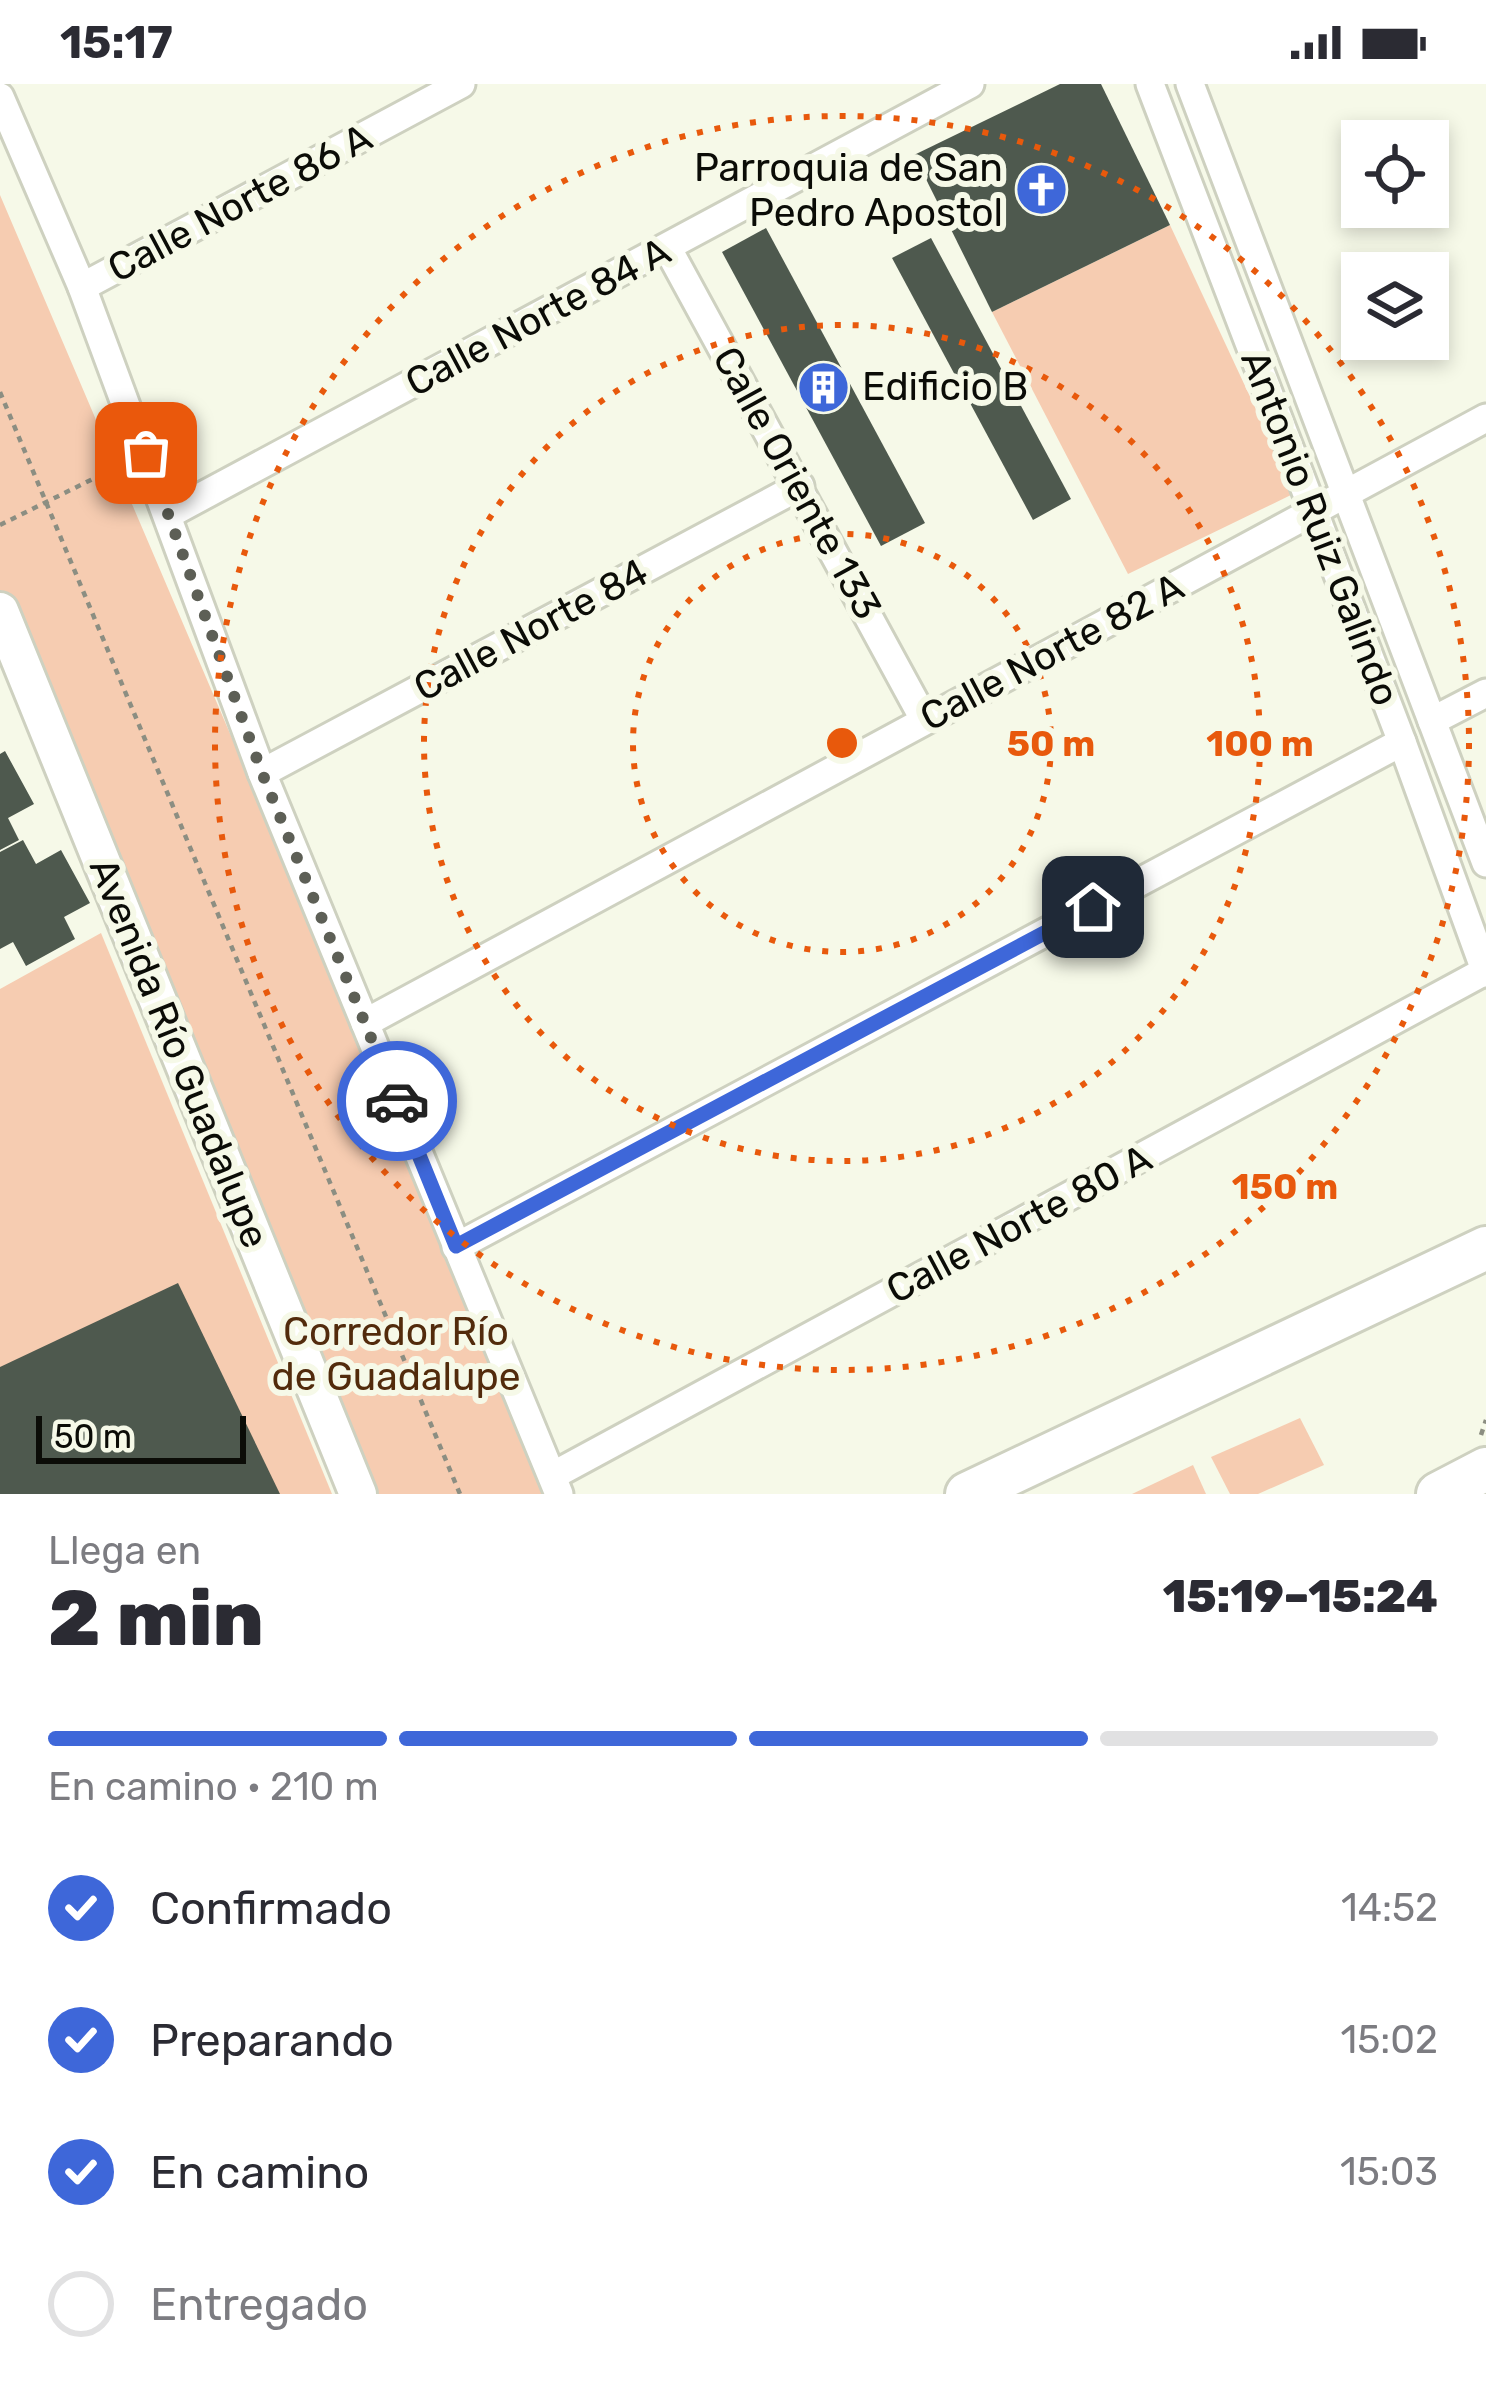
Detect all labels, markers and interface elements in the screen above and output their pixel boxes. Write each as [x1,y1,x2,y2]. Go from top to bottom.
text: 15:17 [60,16,173,69]
street label: Calle Norte 86 A [100,114,380,292]
map controls [1341,120,1449,360]
button: locate [1341,120,1449,228]
place label: Parroquia de San Pedro Apostol [694,145,1003,236]
church icon: Parroquia de San Pedro Apostol [1014,162,1070,218]
street label: Calle Norte 84 A [398,228,678,406]
button: layers [1341,252,1449,360]
street label: Calle Oriente 133 [703,339,891,627]
street label: Antonio Ruiz Galindo [1231,344,1409,712]
building icon: Edificio B [795,359,851,415]
place label: Edificio B [862,364,1028,410]
pin [95,402,197,504]
icon: bag [113,420,179,486]
street label: Calle Norte 84 [406,549,656,711]
street label: Calle Norte 82 A [913,563,1191,741]
centre of rings [821,722,863,764]
text: 50 m [1007,722,1095,765]
text: 100 m [1206,722,1314,765]
street label: Avenida Río Guadalupe [80,851,278,1255]
pin [1042,856,1144,958]
icon: home [1060,874,1126,940]
courier [337,1041,457,1161]
icon: car [364,1068,430,1134]
street label: Calle Norte 80 A [879,1135,1159,1313]
text: 150 m [1232,1165,1338,1208]
park label: Corredor Río de Guadalupe [272,1309,520,1400]
scale bar [36,1410,246,1463]
text: 50 m [54,1417,132,1456]
text: Llega en [48,1528,201,1574]
text: 15:19–15:24 [1163,1570,1438,1623]
text: 2 min [48,1572,264,1665]
text: En camino · 210 m [48,1764,379,1810]
icon: check [48,1875,114,1941]
text: Confirmado [150,1882,392,1935]
text: 14:52 [1341,1885,1438,1931]
icon: check [48,2007,114,2073]
text: Preparando [150,2014,394,2067]
text: 15:02 [1340,2017,1438,2063]
icon: check [48,2139,114,2205]
text: En camino [150,2146,369,2199]
text: 15:03 [1340,2149,1438,2195]
text: Entregado [150,2278,368,2331]

